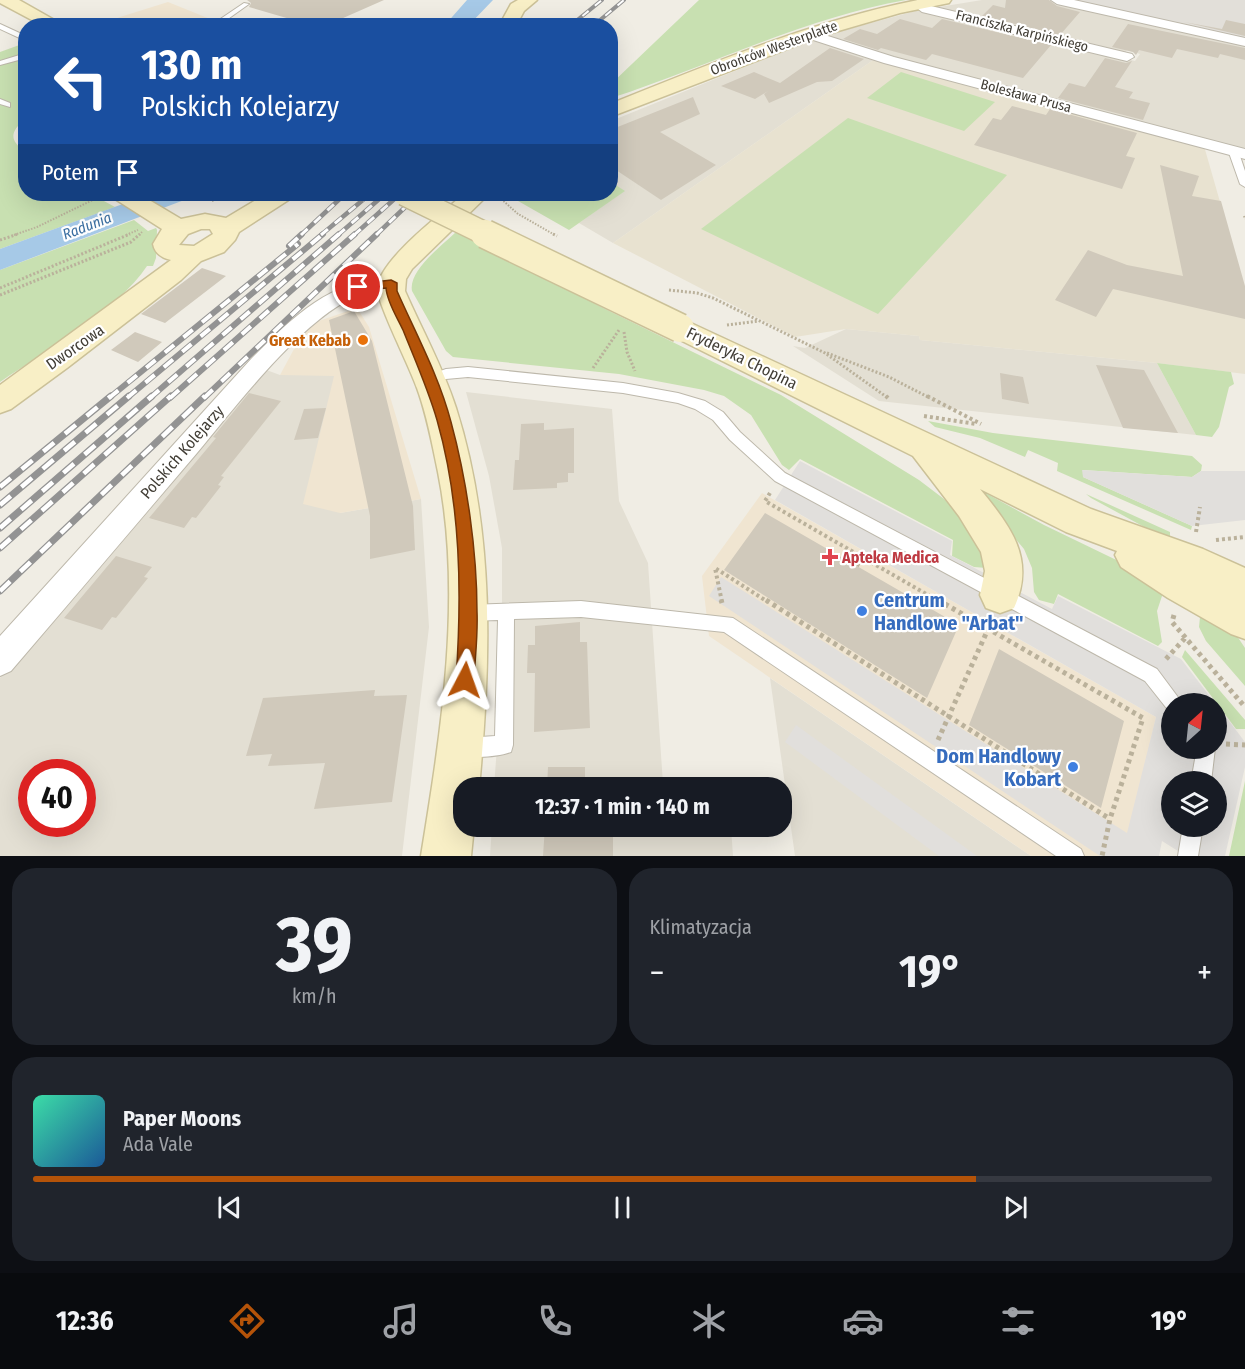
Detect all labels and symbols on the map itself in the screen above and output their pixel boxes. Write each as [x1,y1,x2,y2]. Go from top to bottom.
street label: Franciszka Karpińskiego [954,6,1090,56]
street label: Obrońców Westerplatte [708,17,840,79]
street label: Bolesława Prusa [979,76,1073,116]
water label: Radunia [60,208,114,244]
pin [332,261,383,312]
street label: Dworcowa [42,320,108,374]
street label: Fryderyka Chopina [684,323,801,393]
place label: Great Kebab [269,331,351,350]
marker: Great Kebab [356,333,370,347]
street label: Polskich Kolejarzy [136,401,228,503]
place label: Apteka Medica [841,548,939,567]
marker: Apteka Medica [823,550,837,564]
place label: Centrum Handlowe "Arbat" [874,588,1023,635]
marker: Centrum Handlowe "Arbat" [855,604,869,618]
position arrow [433,648,497,712]
north arrow [1161,693,1227,759]
place label: Dom Handlowy Kobart [936,744,1062,791]
speed limit sign: 40 [18,759,96,837]
marker: Dom Handlowy Kobart [1066,760,1080,774]

